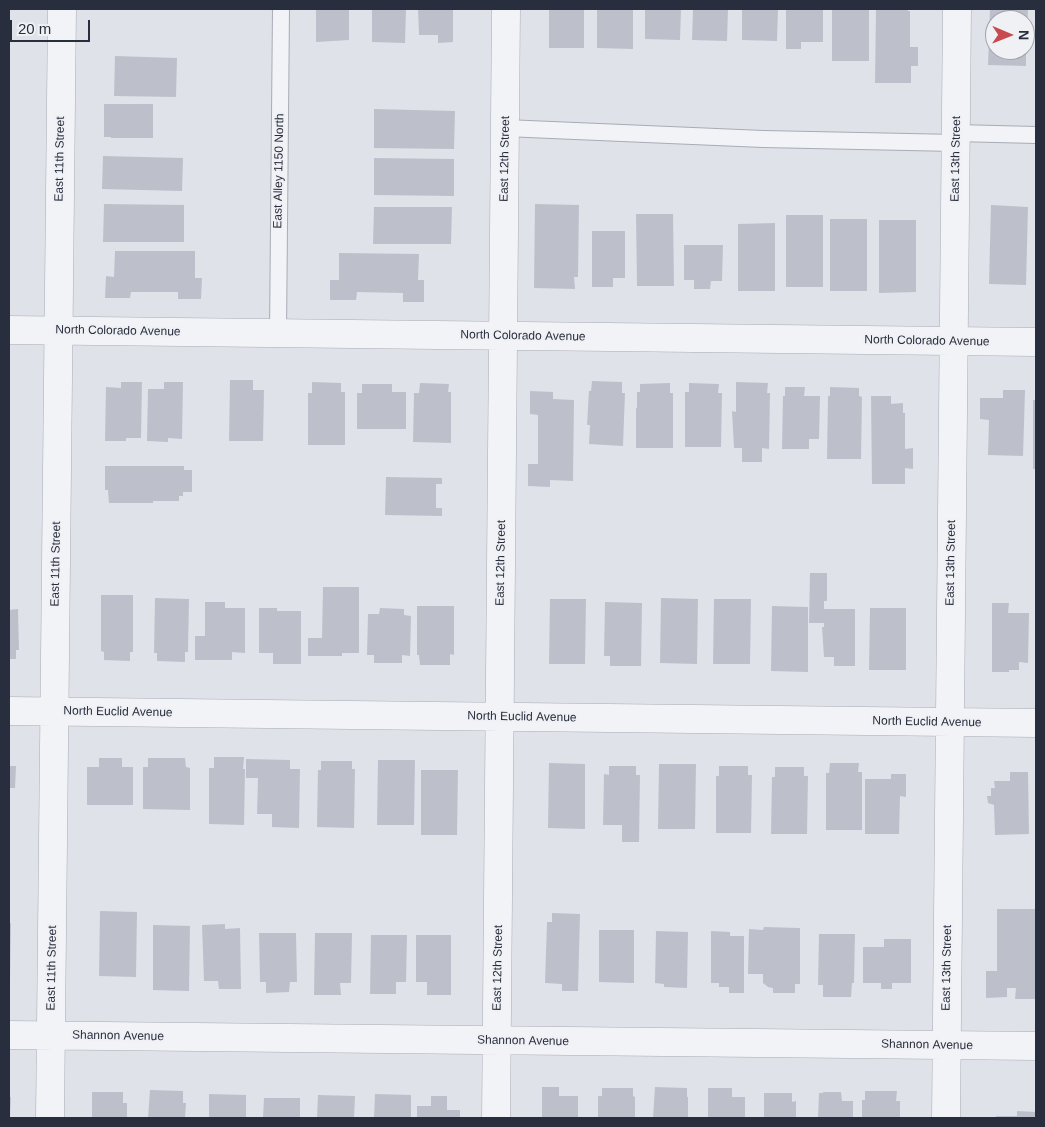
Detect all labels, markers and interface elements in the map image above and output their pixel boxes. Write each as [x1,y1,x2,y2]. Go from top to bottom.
scale bar [12,10,92,42]
north arrow [985,10,1035,60]
text: 20 m [18,20,51,37]
text: N [1016,30,1032,40]
street label: East Alley 1150 North [271,113,287,229]
street label: East 11th Street [52,116,68,202]
street label: East 12th Street [497,116,513,202]
street label: East 13th Street [948,116,964,202]
street label: North Colorado Avenue [55,323,181,339]
street label: North Colorado Avenue [460,328,586,344]
street label: North Colorado Avenue [864,333,990,349]
street label: East 12th Street [493,520,509,606]
street label: East 13th Street [943,520,959,606]
street label: East 11th Street [48,521,64,607]
street label: North Euclid Avenue [63,704,173,720]
street label: North Euclid Avenue [467,709,577,725]
street label: North Euclid Avenue [872,714,982,730]
street label: East 11th Street [44,925,60,1011]
street label: East 12th Street [490,925,506,1011]
street label: East 13th Street [939,925,955,1011]
street label: Shannon Avenue [72,1028,164,1044]
street label: Shannon Avenue [477,1033,569,1049]
street label: Shannon Avenue [881,1037,973,1053]

